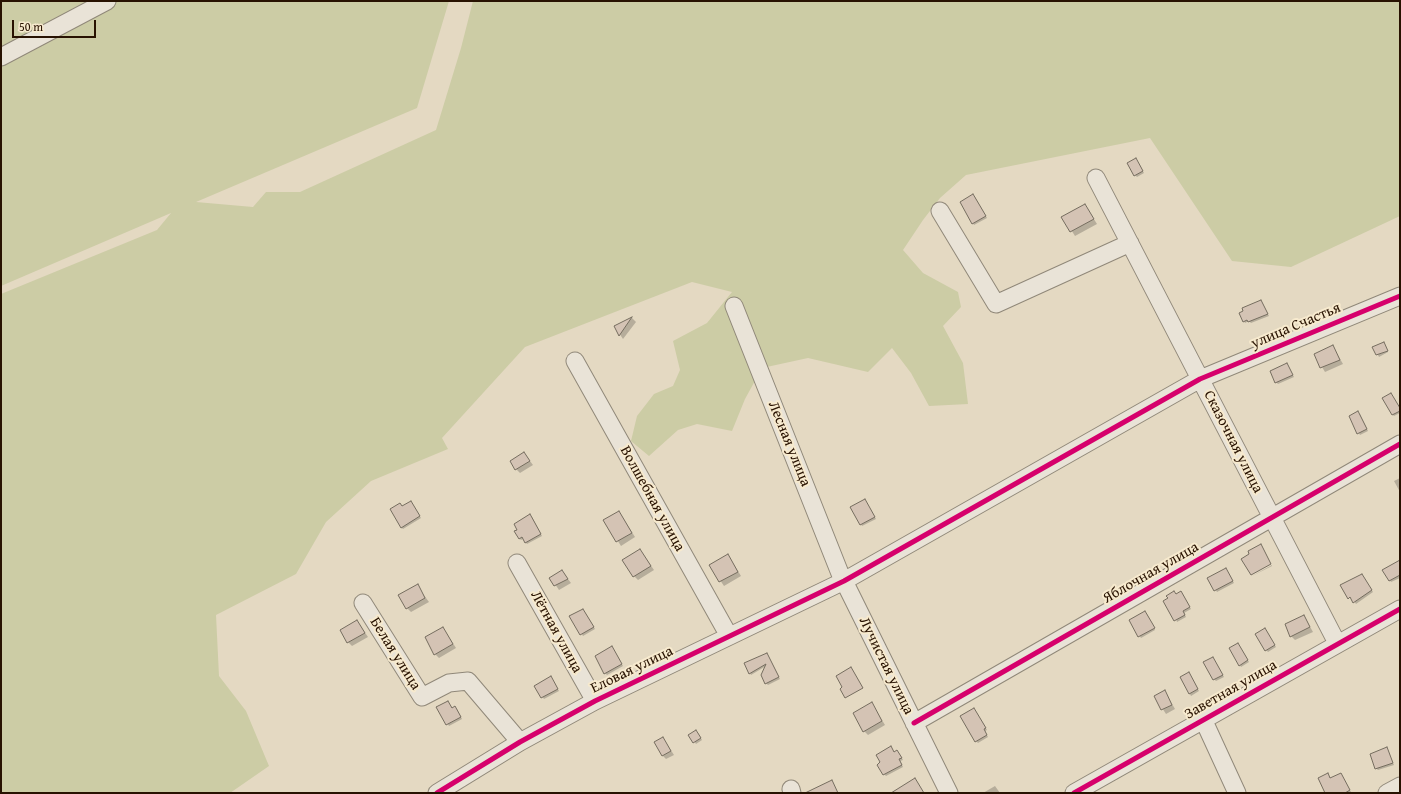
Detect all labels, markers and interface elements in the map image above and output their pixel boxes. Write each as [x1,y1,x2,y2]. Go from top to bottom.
scale bar [14,12,98,38]
text: 50 m [19,18,43,35]
street label: улица Счастья [1248,299,1344,353]
street label: Сказочная улица [1199,388,1267,496]
street label: Лесная улица [764,399,814,489]
street label: Волшебная улица [616,443,688,555]
street label: Яблочная улица [1100,538,1202,608]
street label: Лётная улица [526,588,586,676]
street label: Белая улица [366,614,424,694]
street label: Лучистая улица [855,614,917,718]
street label: Еловая улица [588,642,676,698]
street label: Заветная улица [1182,656,1280,724]

